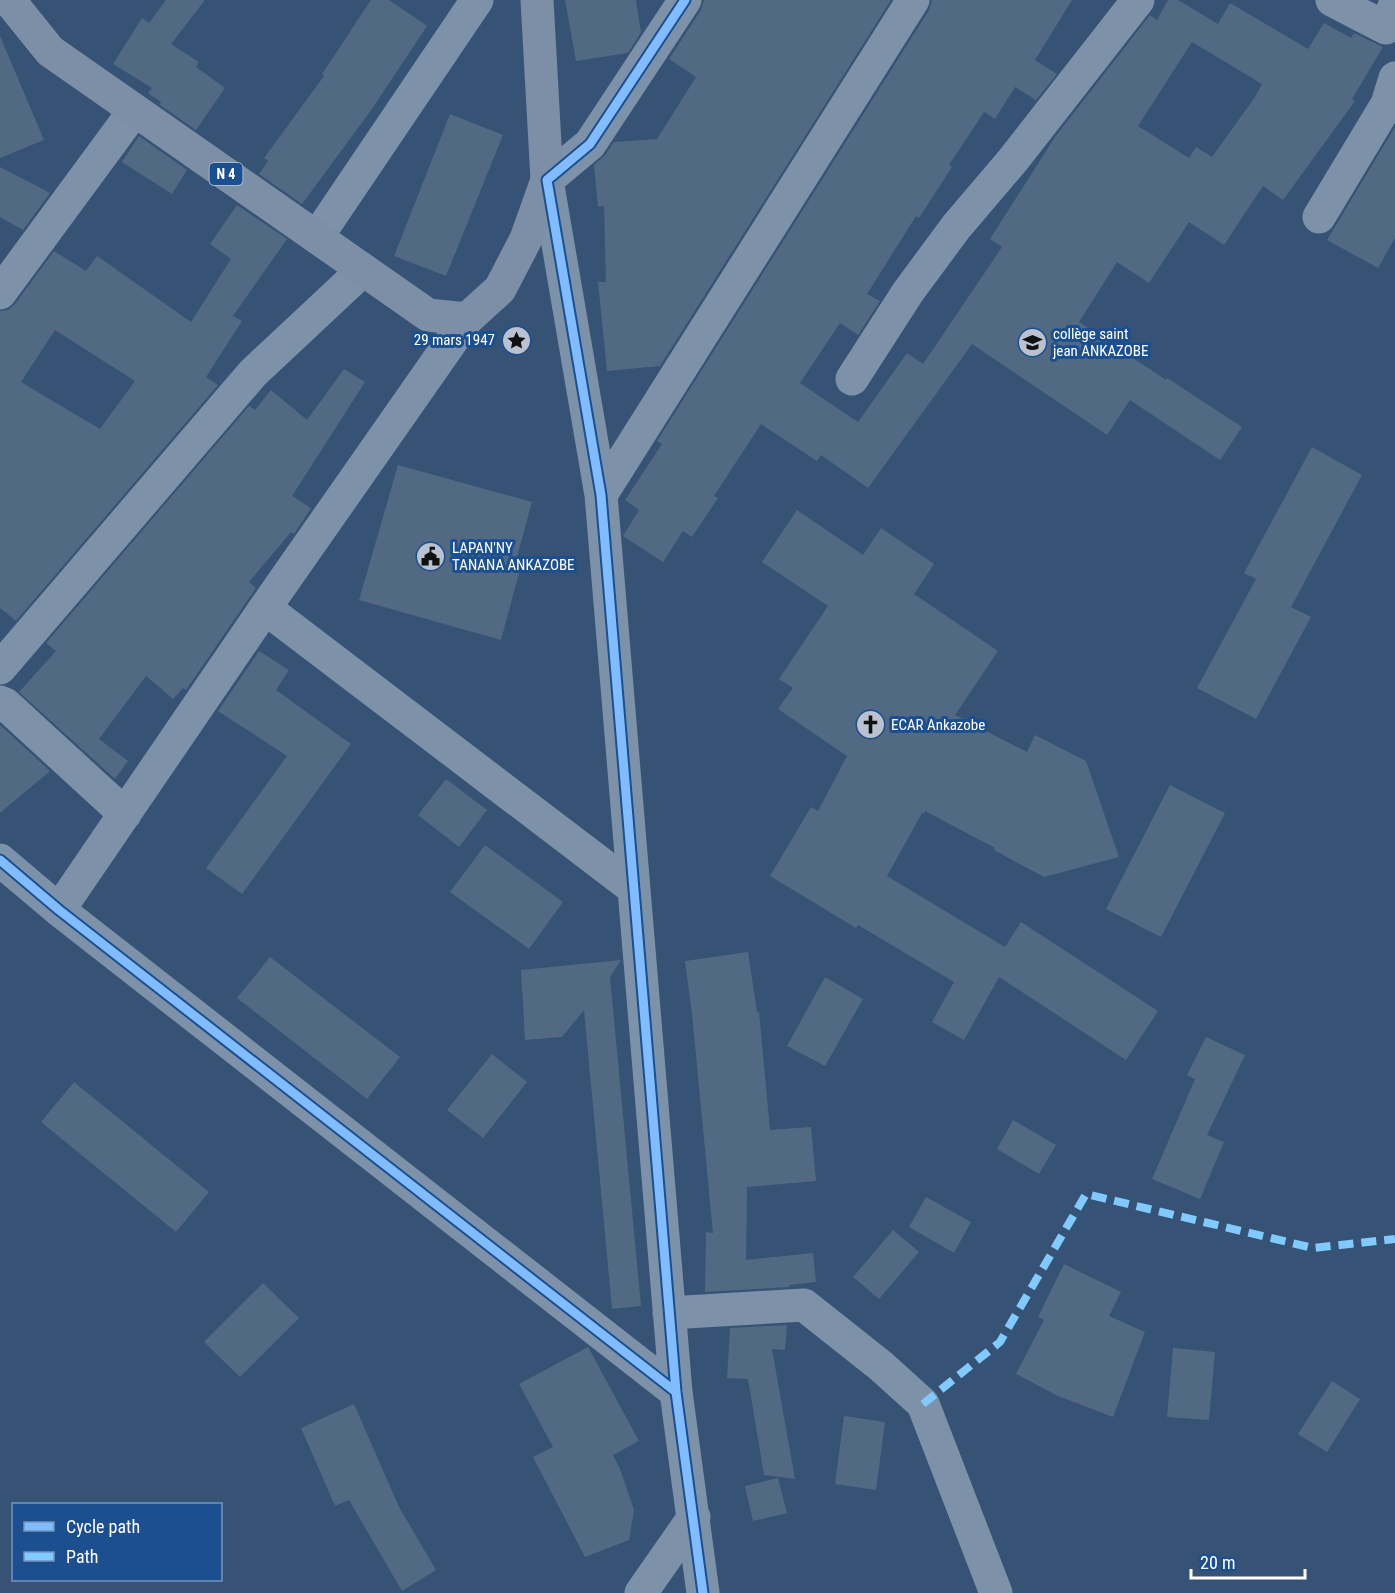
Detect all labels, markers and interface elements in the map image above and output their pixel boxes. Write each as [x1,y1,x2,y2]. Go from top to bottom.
road number: N 4 [210,163,242,185]
place icon: 29 mars 1947 [500,324,532,356]
place label: collège saint jean ANKAZOBE [1052,325,1148,360]
school or university icon: collège saint jean ANKAZOBE [1016,327,1048,359]
place label: 29 mars 1947 [414,331,495,349]
place label: LAPAN'NY TANANA ANKAZOBE [452,539,575,574]
public building icon: LAPAN'NY TANANA ANKAZOBE [415,541,447,573]
church icon: ECAR Ankazobe [854,709,886,741]
place label: ECAR Ankazobe [891,716,985,734]
legend [12,1503,222,1581]
text: Cycle path [66,1516,140,1537]
scale bar [1191,1542,1305,1580]
text: Path [66,1546,99,1567]
text: 20 m [1200,1552,1235,1573]

